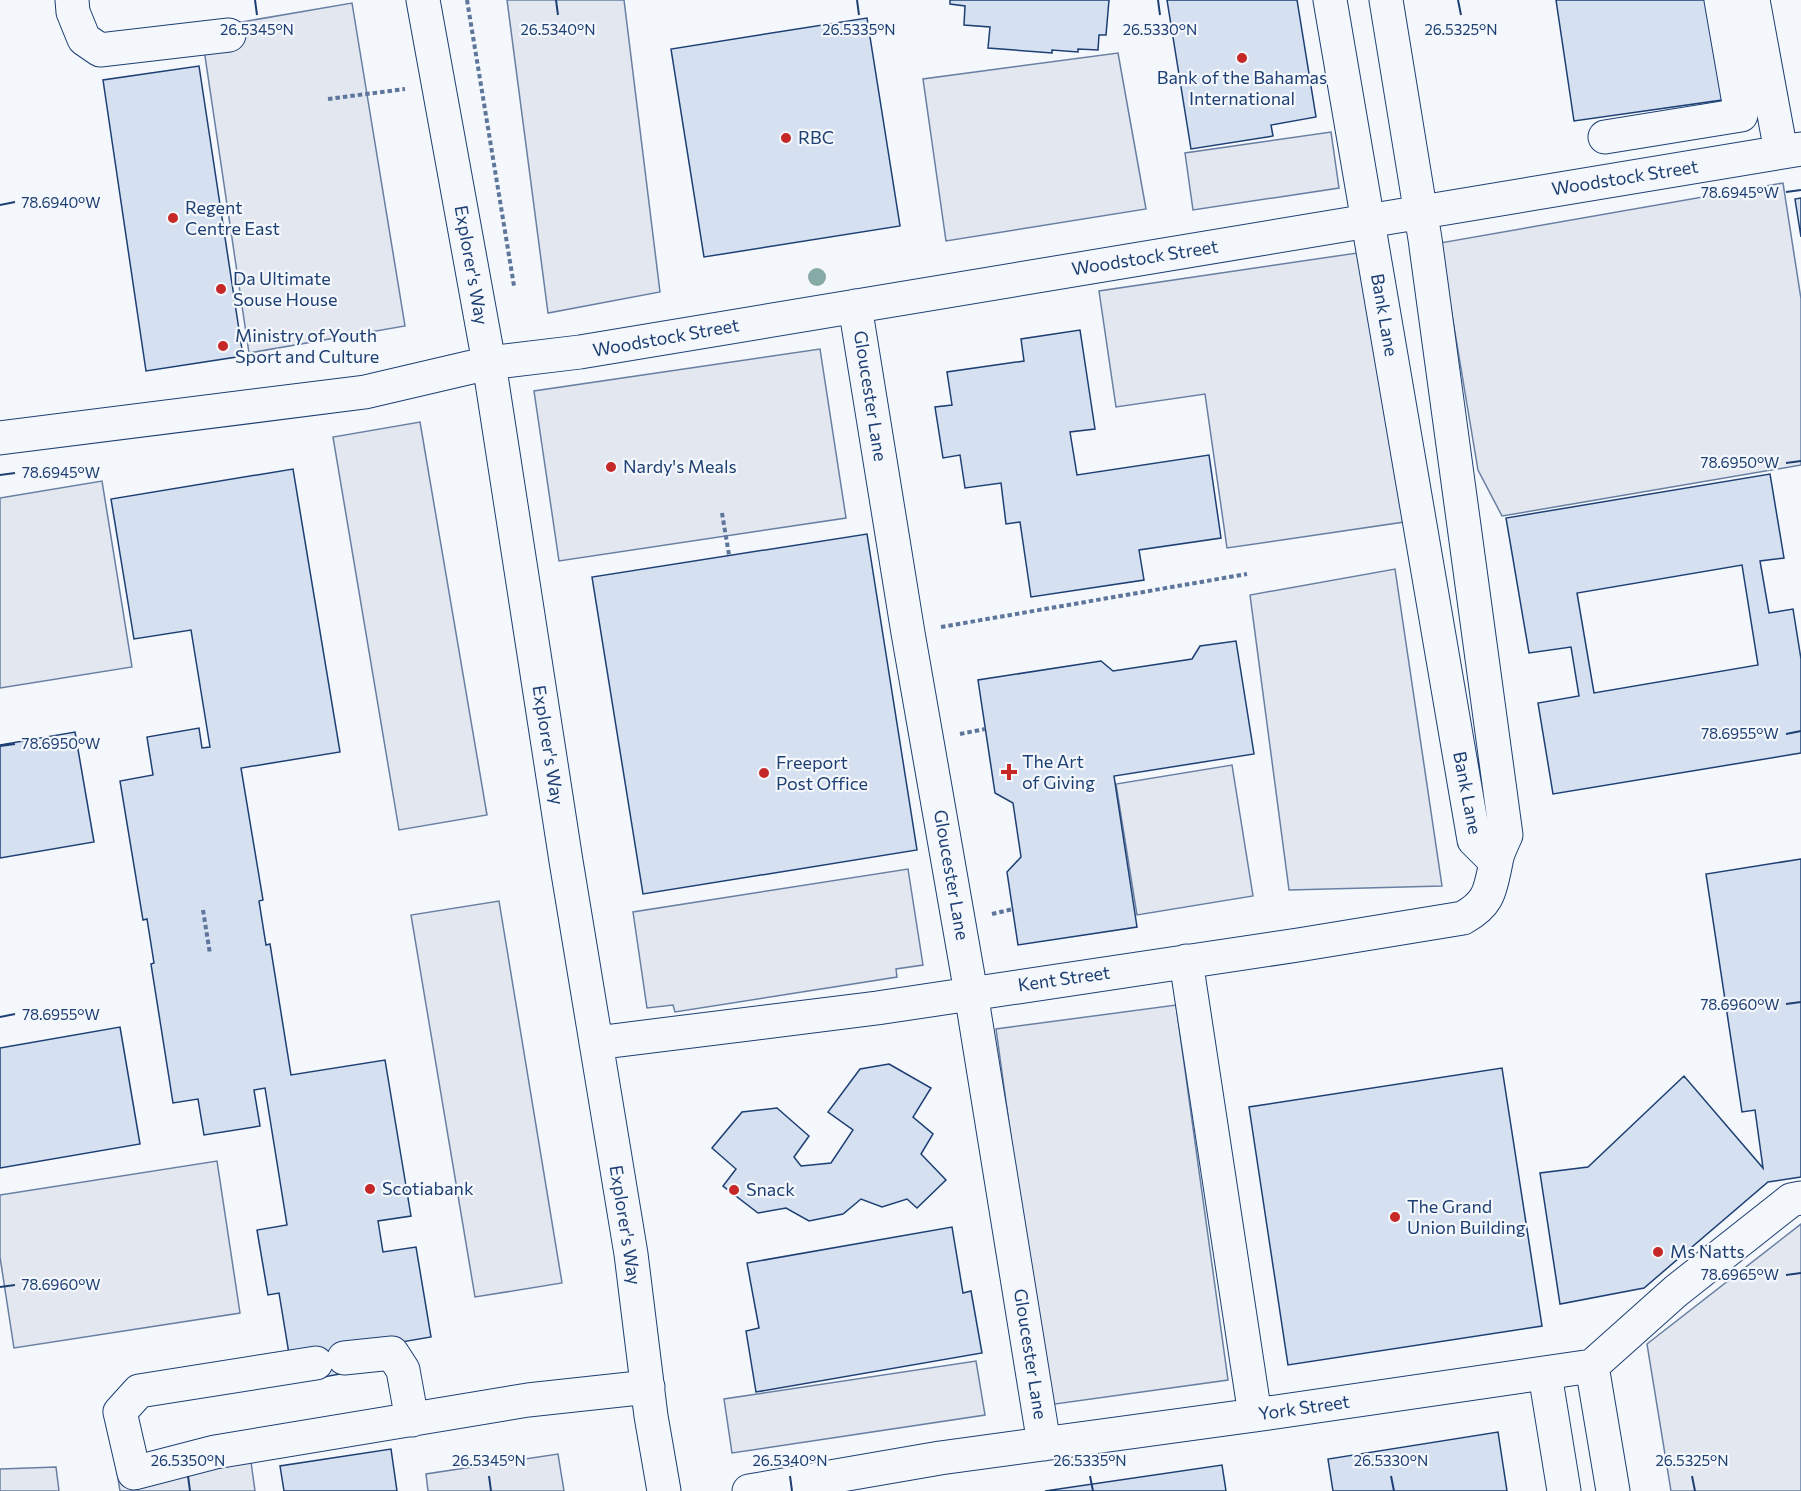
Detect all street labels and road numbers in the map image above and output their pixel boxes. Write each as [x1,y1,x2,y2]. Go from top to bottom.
street label: Woodstock Street [1550,155,1700,199]
street label: Explorer's Way [451,203,493,326]
street label: Woodstock Street [1070,235,1220,279]
street label: Bank Lane [1367,272,1403,358]
street label: Woodstock Street [591,313,741,361]
street label: Gloucester Lane [850,329,892,463]
street label: Explorer's Way [529,683,569,806]
street label: Bank Lane [1449,749,1487,836]
street label: Gloucester Lane [930,808,974,942]
street label: Kent Street [1016,961,1111,995]
street label: Explorer's Way [606,1163,646,1286]
street label: Gloucester Lane [1010,1287,1052,1421]
street label: York Street [1257,1390,1351,1424]

